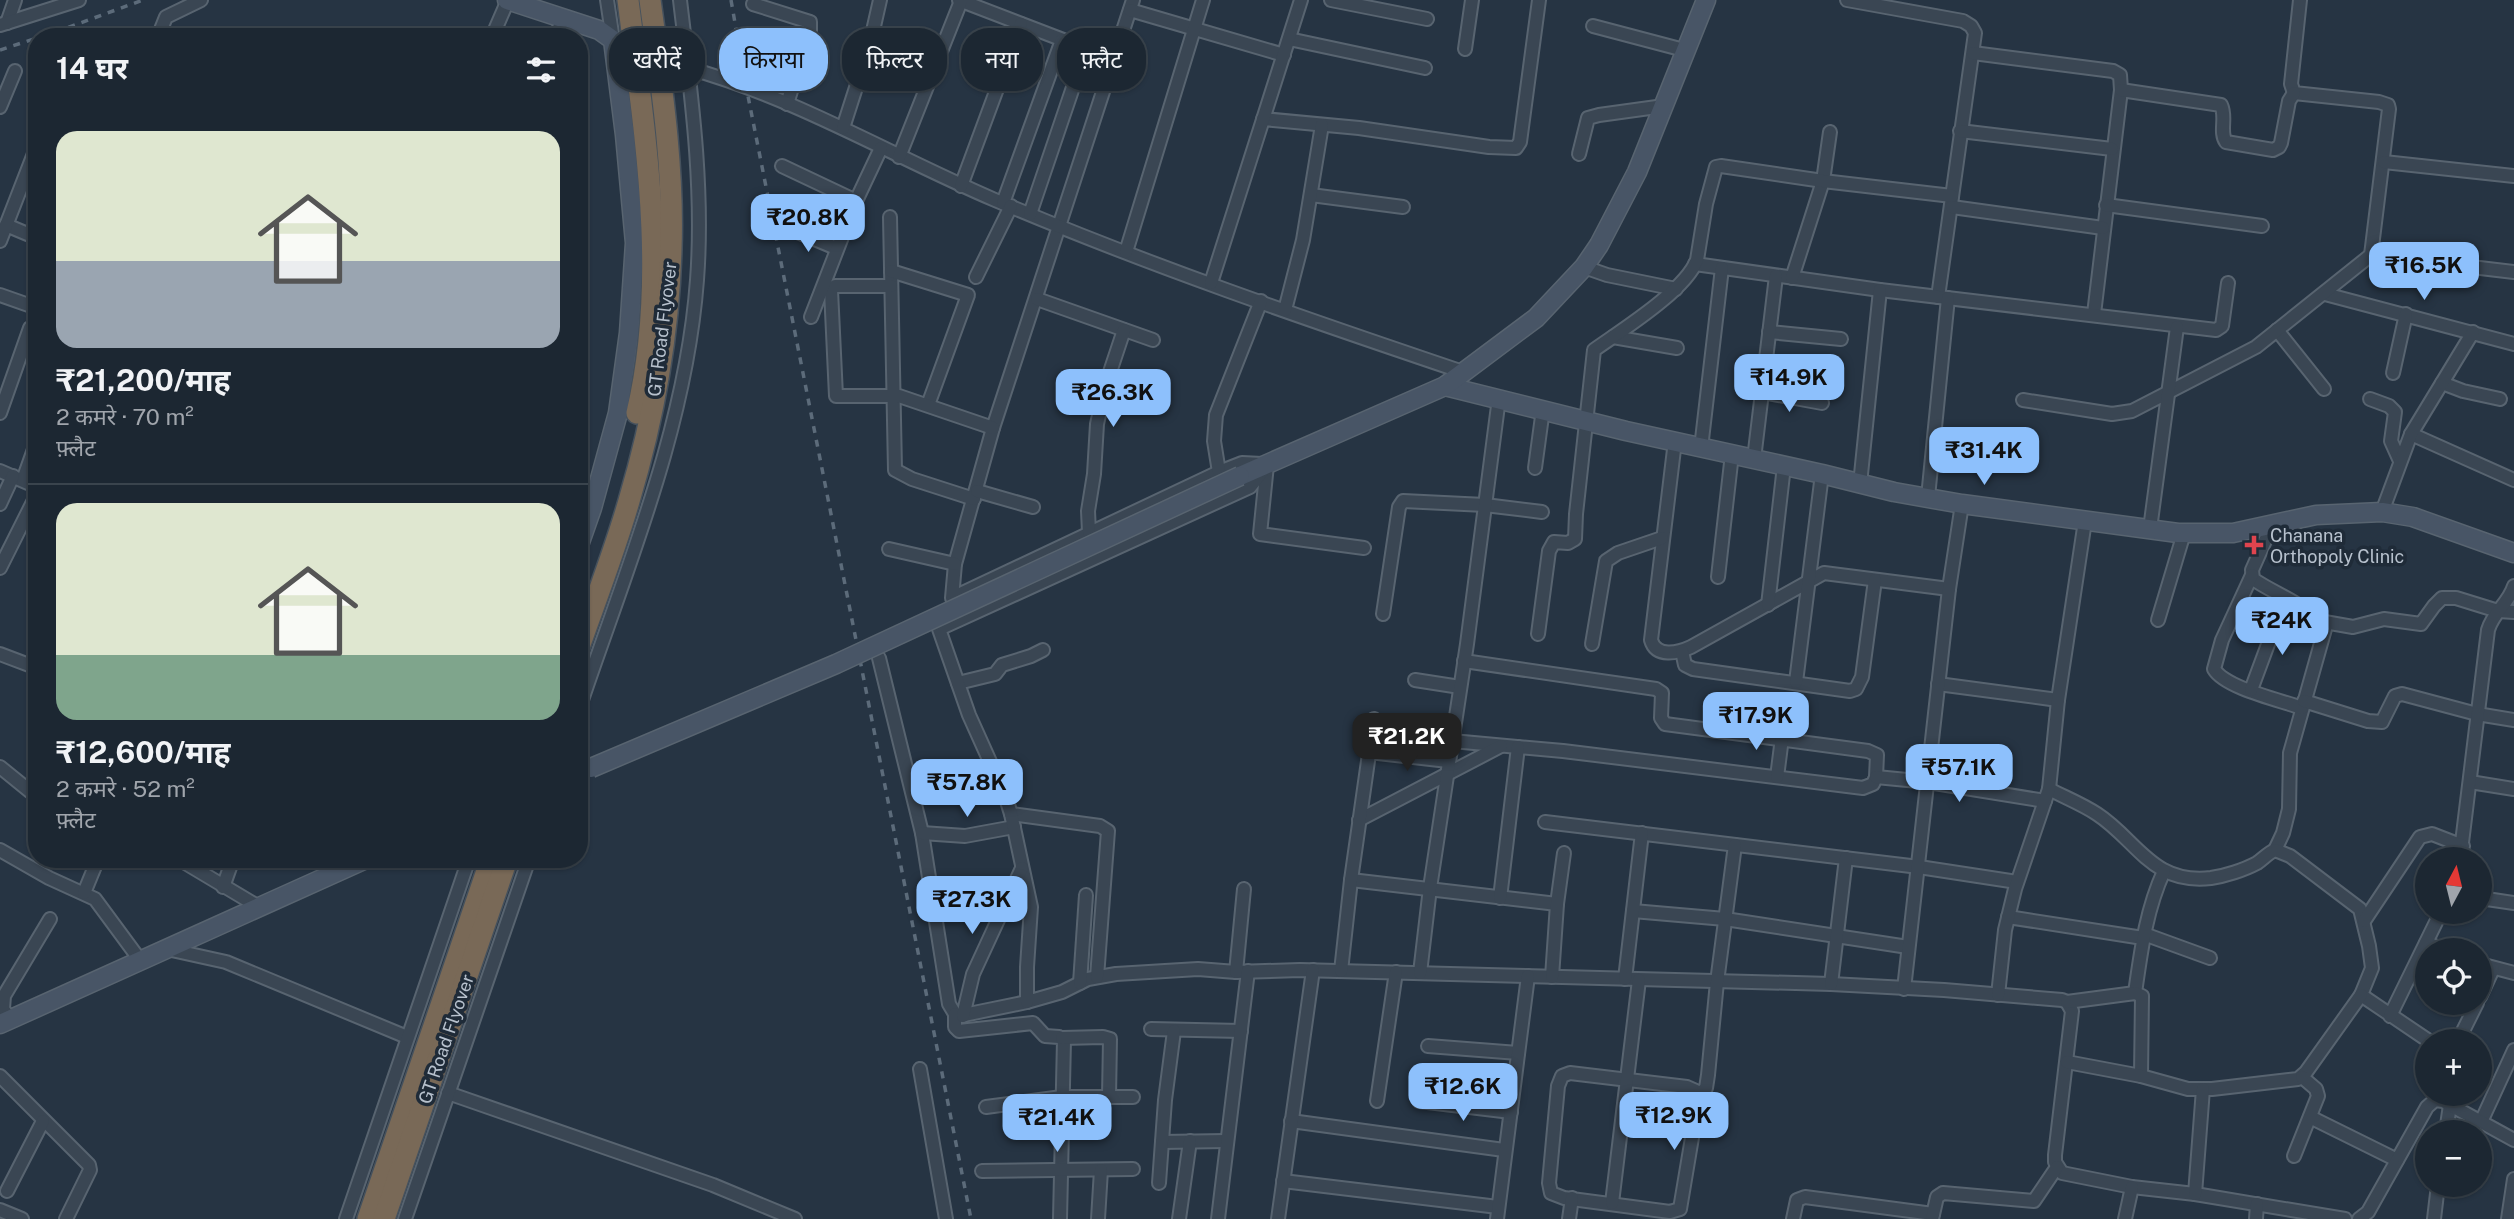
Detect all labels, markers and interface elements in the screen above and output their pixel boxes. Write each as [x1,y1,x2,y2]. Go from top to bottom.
chip: खरीदें [609,28,705,91]
chip: किराया [719,28,828,91]
chip: फ़िल्टर [842,28,947,91]
chip: नया [961,28,1043,91]
chip: फ़्लैट [1057,28,1146,91]
text: 14 घर [56,50,128,86]
icon: filters [522,51,560,89]
icon: home [245,176,371,302]
pin: ₹20.8K [751,194,865,254]
text: ₹20.8K [767,203,849,230]
pin: ₹16.5K [2367,243,2481,302]
text: ₹16.5K [2385,251,2463,278]
street label: GT Road Flyover [643,260,681,398]
pin: ₹14.9K [1732,354,1846,414]
text: ₹21,200/माह [56,362,231,398]
text: ₹14.9K [1750,363,1828,390]
pin: ₹26.3K [1056,370,1170,429]
text: ₹26.3K [1072,378,1154,405]
text: 2 कमरे · 70 m² [56,403,194,430]
pin: ₹31.4K [1927,428,2041,487]
text: फ़्लैट [56,434,96,461]
text: ₹31.4K [1945,436,2023,463]
place label: Chanana Orthopoly Clinic [2270,525,2404,567]
marker: Chanana Orthopoly Clinic [2244,535,2264,555]
icon: home [245,548,371,674]
pin: ₹24K [2241,598,2323,657]
text: ₹24K [2252,606,2312,633]
pin: ₹17.9K [1699,692,1813,752]
text: ₹17.9K [1719,701,1793,728]
pin: ₹21.2K [1350,714,1464,773]
text: ₹21.2K [1369,722,1446,749]
text: ₹12,600/माह [56,734,231,770]
pin: ₹57.1K [1902,744,2016,804]
text: ₹57.1K [1922,753,1996,780]
pin: ₹57.8K [910,760,1024,819]
text: ₹57.8K [927,768,1007,795]
text: 2 कमरे · 52 m² [56,775,195,802]
text: फ़्लैट [56,806,96,833]
north arrow [2415,847,2492,924]
map controls [2415,847,2492,1197]
pin: ₹27.3K [915,876,1029,936]
text: ₹27.3K [932,885,1012,912]
button: locate [2415,938,2492,1015]
street label: GT Road Flyover [414,971,478,1107]
button: + [2415,1029,2492,1106]
pin: ₹12.6K [1406,1064,1520,1123]
text: ₹12.6K [1424,1072,1502,1099]
pin: ₹12.9K [1617,1092,1731,1152]
pin: ₹21.4K [1000,1094,1114,1154]
text: ₹12.9K [1635,1101,1713,1128]
text: ₹21.4K [1019,1103,1095,1130]
button: − [2415,1120,2492,1197]

